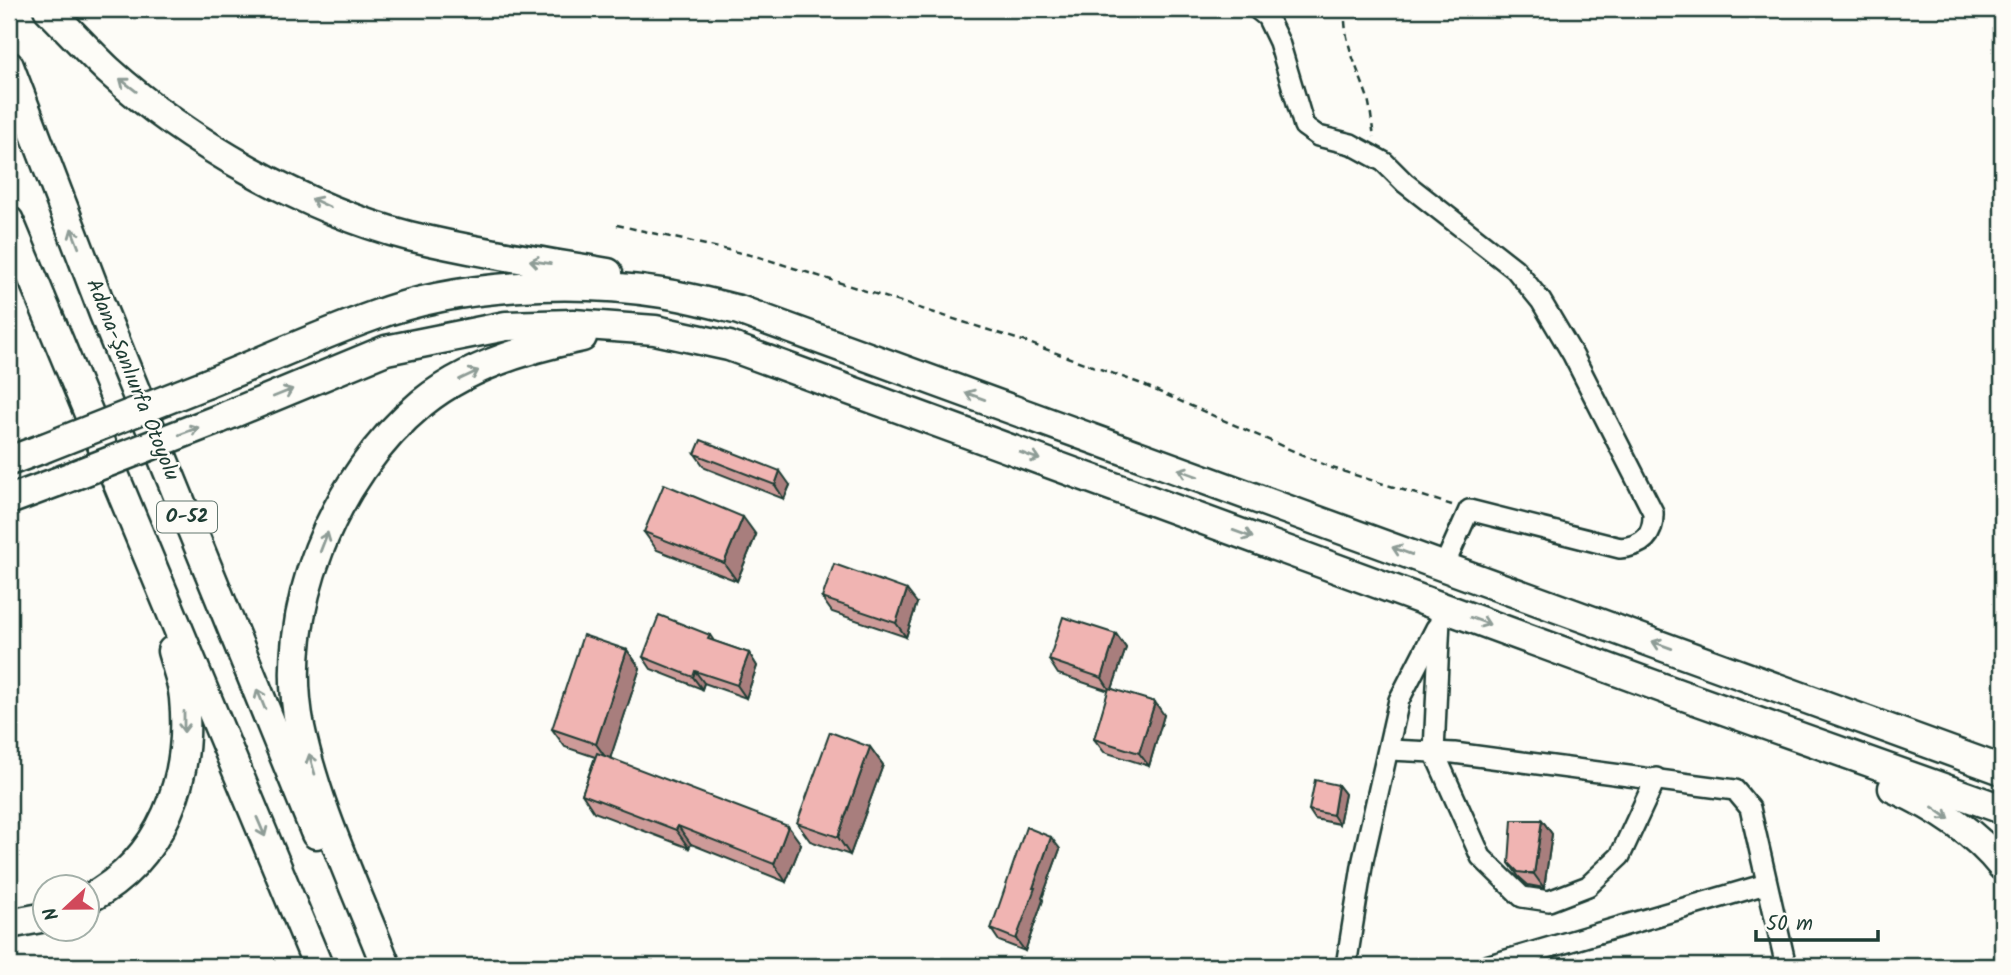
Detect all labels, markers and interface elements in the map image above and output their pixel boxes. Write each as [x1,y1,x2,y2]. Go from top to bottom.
one-way arrow [119,78,138,93]
one-way arrow [311,196,332,209]
one-way arrow [67,227,80,249]
one-way arrow [529,255,552,268]
street label: Adana-Şanlıurfa Otoyolu [76,274,188,486]
one-way arrow [458,368,479,381]
one-way arrow [271,386,293,399]
one-way arrow [964,388,986,401]
one-way arrow [178,423,199,436]
one-way arrow [1018,450,1040,463]
one-way arrow [1178,466,1200,478]
road number: O-52 [157,502,217,532]
one-way arrow [1232,529,1254,541]
one-way arrow [318,532,331,554]
one-way arrow [1392,544,1414,556]
one-way arrow [1468,616,1490,628]
one-way arrow [1652,638,1674,650]
one-way arrow [253,688,266,710]
one-way arrow [177,710,191,733]
one-way arrow [304,753,317,775]
one-way arrow [1931,806,1950,820]
one-way arrow [256,815,269,837]
north arrow [32,874,102,944]
scale bar [1756,898,1878,942]
text: N [36,902,68,925]
text: 50 m [1766,908,1813,941]

